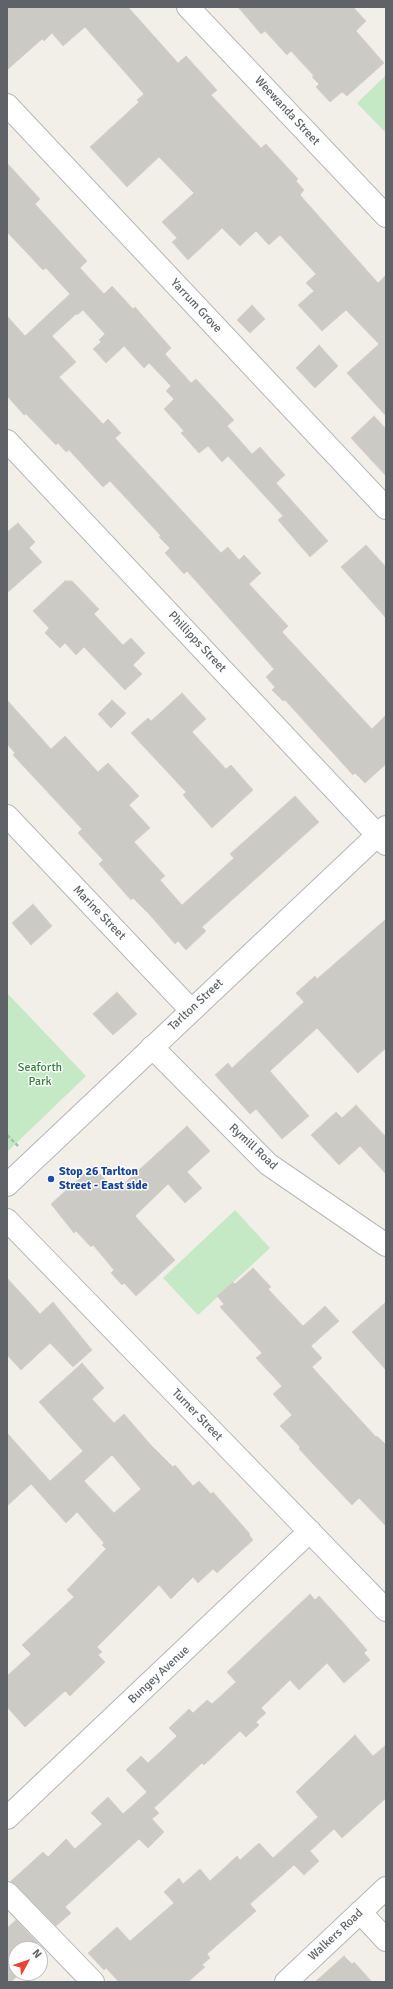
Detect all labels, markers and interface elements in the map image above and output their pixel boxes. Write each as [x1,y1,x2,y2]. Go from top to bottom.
street label: Weewanda Street [251,73,323,149]
street label: Yarrum Grove [167,276,225,336]
street label: Phillipps Street [165,608,229,676]
street label: Marine Street [69,883,129,943]
street label: Tarlton Street [166,976,226,1034]
park label: Seaforth Park [18,1061,62,1089]
street label: Rymill Road [226,1121,280,1173]
place label: Stop 26 Tarlton Street - East side [59,1165,148,1193]
marker: Stop 26 Tarlton Street - East side [46,1174,56,1184]
street label: Turner Street [169,1386,225,1444]
street label: Bungey Avenue [125,1643,193,1707]
street label: Walkers Road [306,1906,366,1964]
north arrow [8,1941,48,1981]
text: N [29,1946,44,1961]

